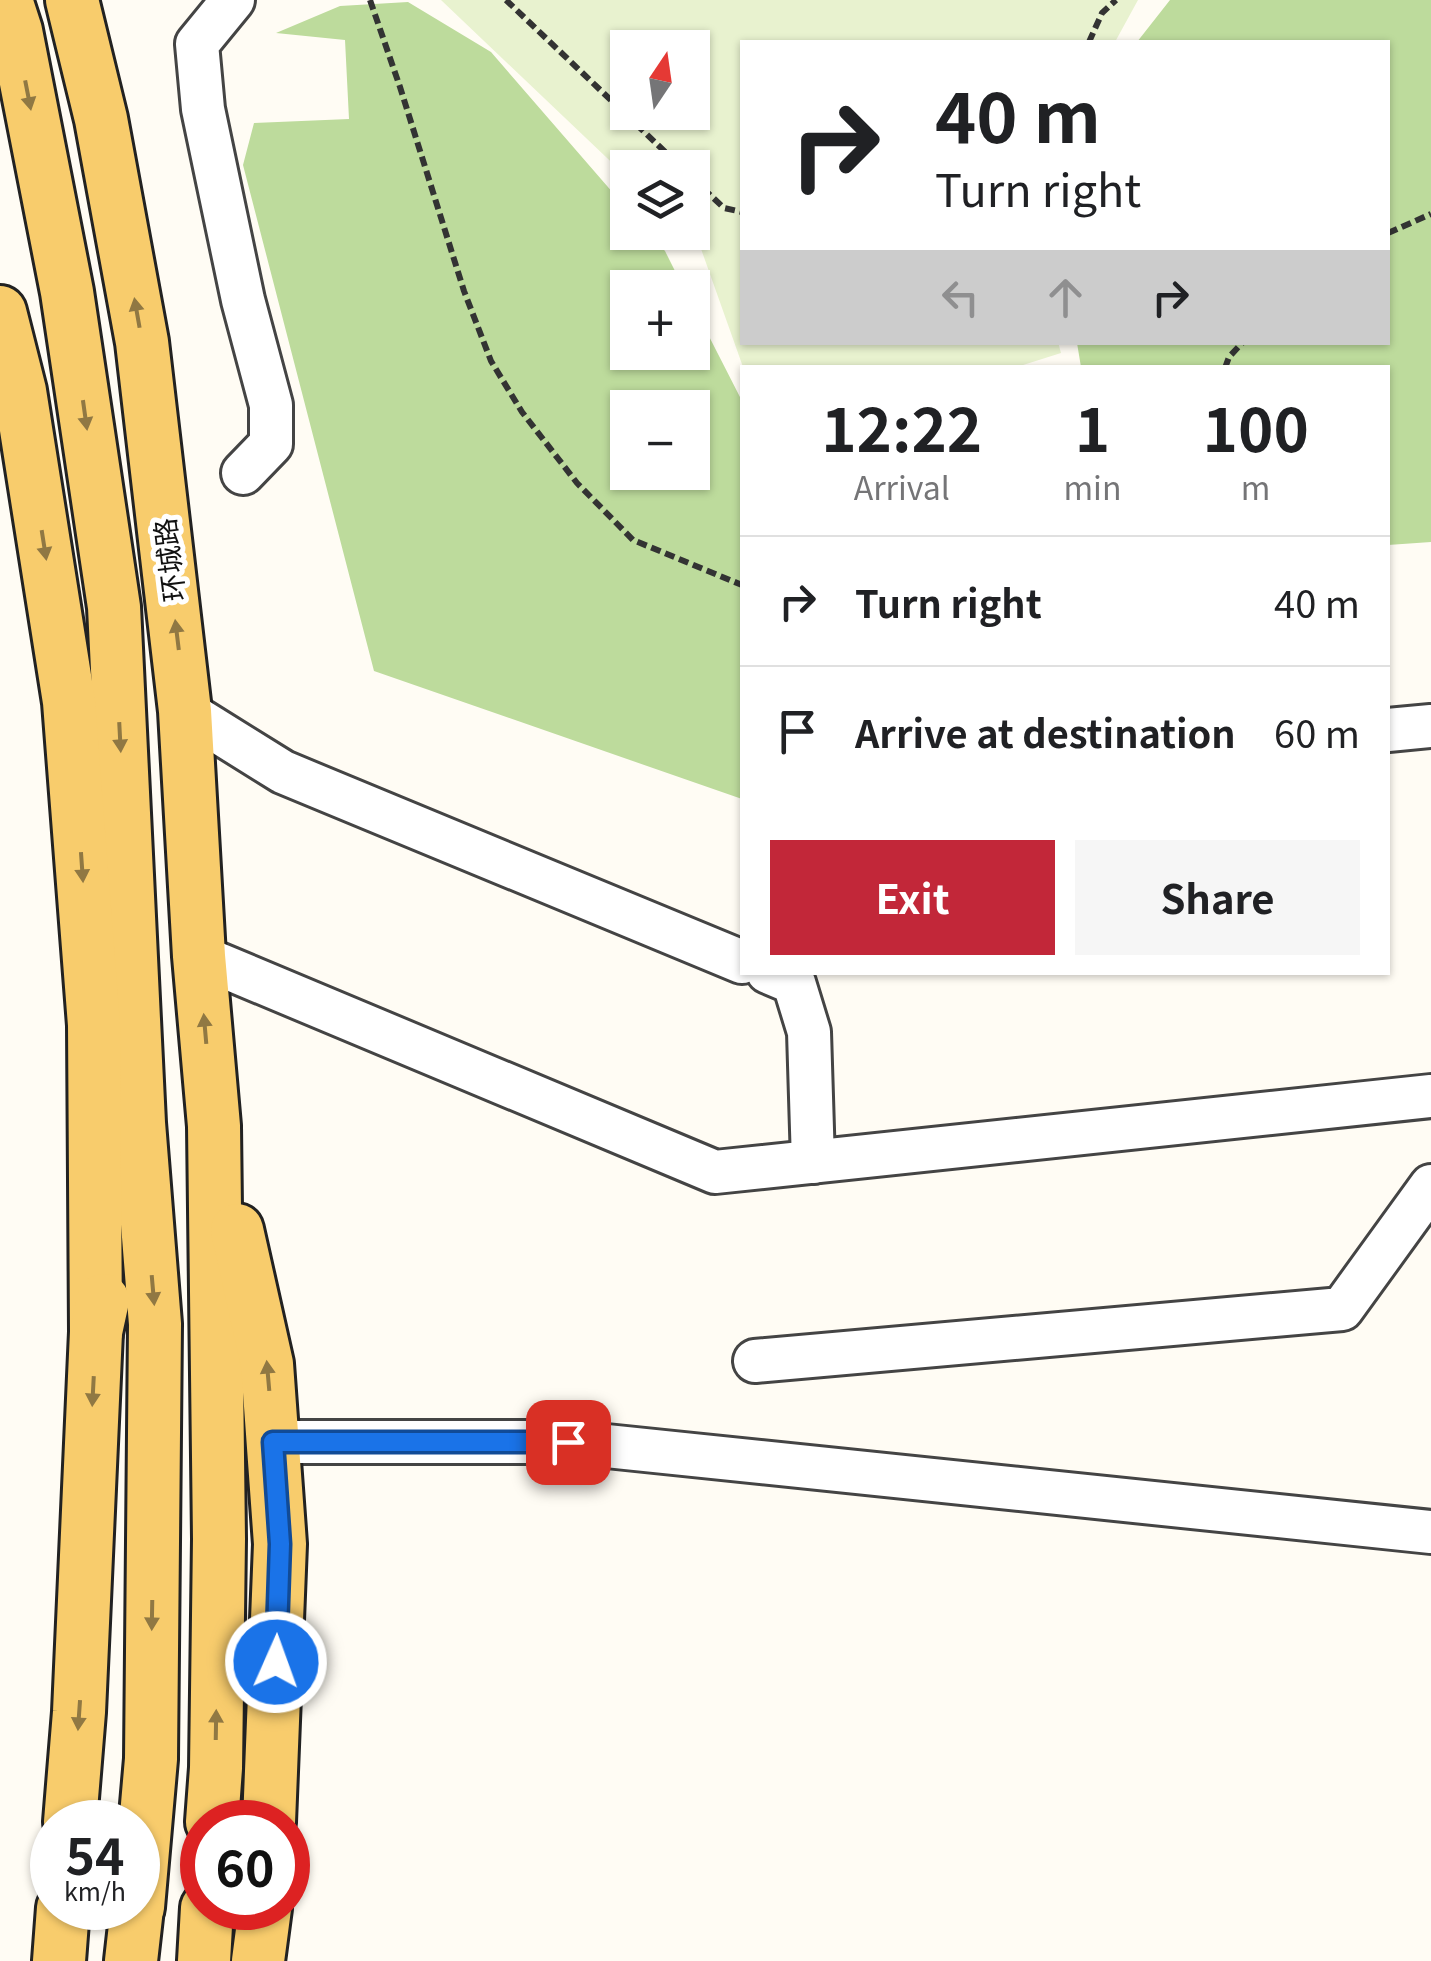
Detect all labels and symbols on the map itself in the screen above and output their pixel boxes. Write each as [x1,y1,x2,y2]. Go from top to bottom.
north arrow [610,30,710,130]
one-way arrow [21,80,36,111]
one-way arrow [129,296,144,328]
one-way arrow [78,399,93,431]
street label: 环城路 [143,516,193,604]
one-way arrow [37,530,52,561]
one-way arrow [169,619,185,650]
one-way arrow [112,722,128,754]
one-way arrow [74,852,90,884]
one-way arrow [197,1012,213,1044]
one-way arrow [145,1274,161,1306]
one-way arrow [259,1359,275,1391]
one-way arrow [85,1375,101,1407]
pin [526,1400,611,1485]
one-way arrow [144,1599,160,1631]
position arrow [224,1610,328,1714]
one-way arrow [70,1700,86,1732]
one-way arrow [209,1709,225,1741]
speed limit sign: 60 [180,1800,310,1930]

